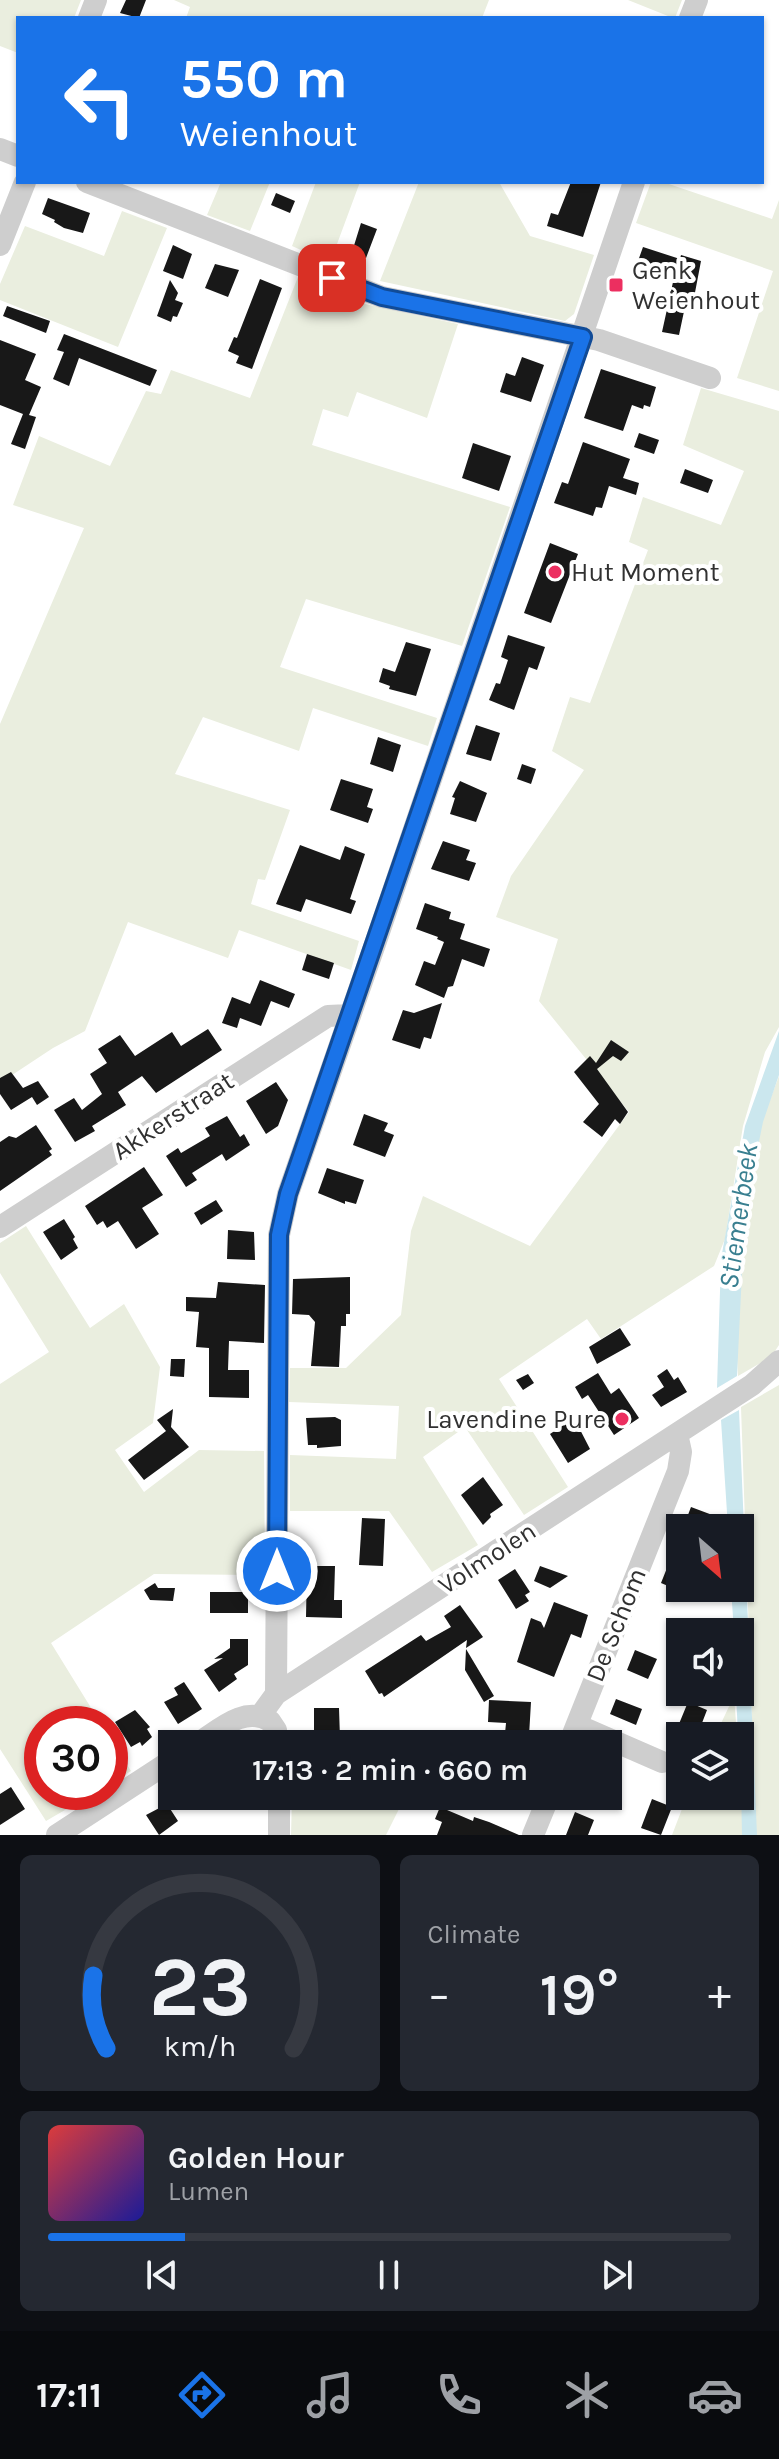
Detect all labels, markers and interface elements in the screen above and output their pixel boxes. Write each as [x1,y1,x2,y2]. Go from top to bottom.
text: 550 m [180,46,348,111]
icon: left [48,48,152,152]
text: Weienhout [180,113,357,155]
pin [298,244,366,312]
place label: Genk Weienhout [632,255,760,316]
icon: arrive [310,256,354,300]
marker: Genk Weienhout [607,276,625,294]
place label: Hut Moment [571,557,720,588]
marker: Hut Moment [546,563,564,581]
street label: Akkerstraat [107,1065,240,1167]
water label: Stiemerbeek [711,1141,765,1291]
place label: Lavendine Pure [426,1404,606,1435]
marker: Lavendine Pure [613,1410,631,1428]
north arrow [666,1514,754,1602]
map controls [666,1514,754,1810]
street label: Volmolen [432,1515,542,1601]
position arrow [235,1529,319,1613]
street label: De Schom [579,1564,653,1686]
button: sound [666,1618,754,1706]
speed limit sign: 30 [24,1706,128,1810]
button: layers [666,1722,754,1810]
text: 17:13 · 2 min · 660 m [252,1752,528,1788]
text: Climate [428,1919,520,1950]
text: 23 [149,1939,251,2036]
text: 19° [539,1960,619,2030]
text: − [428,1969,451,2020]
text: + [708,1969,731,2020]
text: km/h [164,2030,236,2063]
text: Golden Hour [168,2140,344,2176]
text: Lumen [168,2176,249,2207]
icon: previous [140,2253,184,2297]
icon: pause [367,2253,411,2297]
icon: next [595,2253,639,2297]
icon: directions [174,2367,230,2423]
icon: music [302,2367,358,2423]
icon: phone [431,2367,487,2423]
icon: climate [559,2367,615,2423]
icon: car [687,2367,743,2423]
text: 17:11 [36,2374,102,2416]

